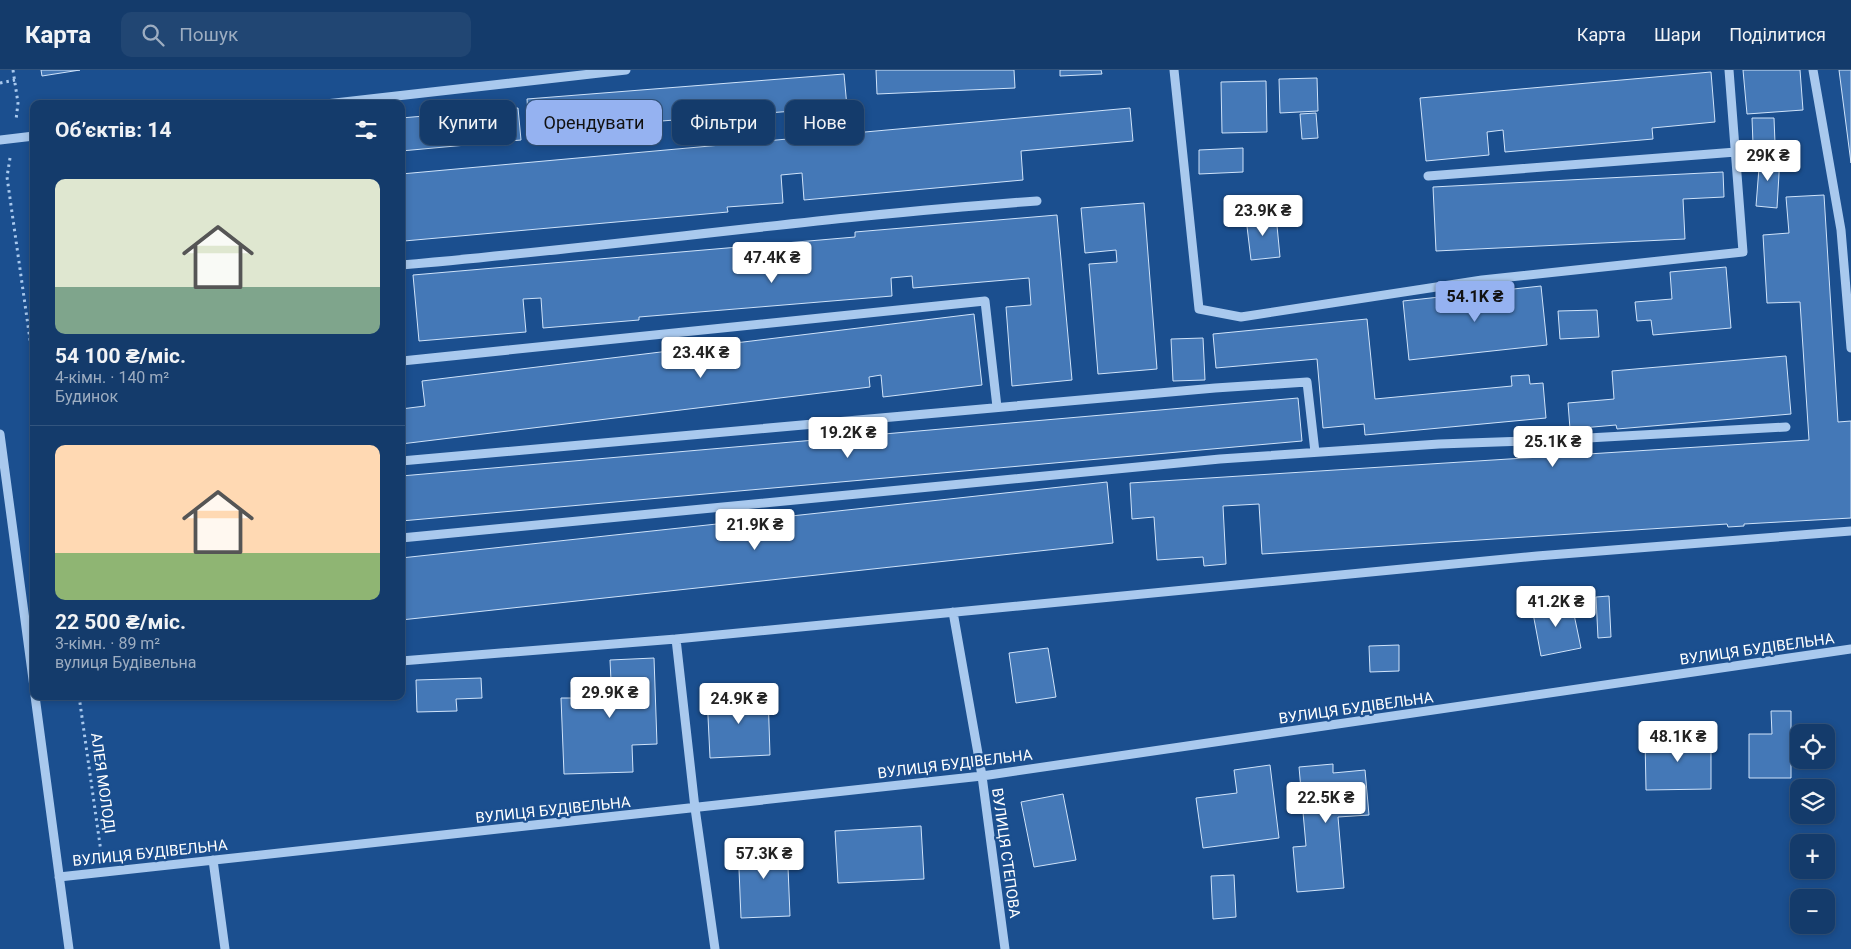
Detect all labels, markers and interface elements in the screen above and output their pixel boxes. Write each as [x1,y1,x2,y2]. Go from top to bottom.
search box [121,12,471,57]
text: Карта [25,21,91,49]
icon: search [139,21,167,49]
text: Пошук [179,23,238,46]
text: Карта [1577,24,1626,45]
text: Шари [1654,24,1701,45]
text: Поділитися [1729,24,1826,45]
chip: Купити [420,100,516,145]
chip: Орендувати [526,100,662,145]
chip: Фільтри [672,100,775,145]
chip: Нове [785,100,864,145]
icon: filters [352,116,380,144]
text: Об’єктів: 14 [55,118,171,142]
pin: 29K ₴ [1733,140,1803,182]
text: 29K ₴ [1746,146,1790,165]
pin: 23.9K ₴ [1217,194,1309,237]
text: 23.9K ₴ [1235,201,1292,220]
icon: home [173,212,263,302]
pin: 47.4K ₴ [726,242,818,284]
text: 47.4K ₴ [744,248,801,267]
pin: 54.1K ₴ [1429,280,1521,323]
text: 54.1K ₴ [1447,287,1504,306]
pin: 23.4K ₴ [655,336,747,379]
text: 23.4K ₴ [673,343,730,362]
text: 54 100 ₴/міс. [55,344,186,368]
text: 4-кімн. · 140 m² [55,368,169,387]
text: Будинок [55,387,118,406]
pin: 19.2K ₴ [802,416,894,459]
text: 19.2K ₴ [820,423,877,442]
pin: 25.1K ₴ [1507,426,1599,468]
text: 25.1K ₴ [1525,432,1582,451]
icon: home [173,477,263,567]
pin: 21.9K ₴ [709,508,801,551]
text: 21.9K ₴ [727,515,784,534]
pin: 41.2K ₴ [1510,586,1602,628]
text: 41.2K ₴ [1528,592,1585,611]
text: 22 500 ₴/міс. [55,610,186,634]
street label: ВУЛИЦЯ БУДІВЕЛЬНА [1679,629,1836,669]
text: 3-кімн. · 89 m² [55,634,160,653]
text: вулиця Будівельна [55,653,196,672]
pin: 29.9K ₴ [564,676,656,719]
pin: 24.9K ₴ [693,682,785,725]
text: 29.9K ₴ [582,683,639,702]
street label: ВУЛИЦЯ БУДІВЕЛЬНА [1278,688,1435,728]
text: 24.9K ₴ [711,689,768,708]
pin: 48.1K ₴ [1632,720,1724,763]
map controls [1790,724,1835,934]
button: locate [1790,724,1835,769]
text: 48.1K ₴ [1650,727,1707,746]
street label: АЛЕЯ МОЛОДІ [87,731,119,835]
street label: ВУЛИЦЯ БУДІВЕЛЬНА [877,746,1034,782]
button: layers [1790,779,1835,824]
pin: 22.5K ₴ [1280,782,1372,824]
street label: ВУЛИЦЯ СТЕПОВА [988,787,1024,919]
text: 22.5K ₴ [1298,788,1355,807]
street label: ВУЛИЦЯ БУДІВЕЛЬНА [475,793,632,827]
button: + [1790,834,1835,879]
street label: ВУЛИЦЯ БУДІВЕЛЬНА [72,836,229,870]
pin: 57.3K ₴ [718,838,810,880]
text: 57.3K ₴ [736,844,793,863]
button: − [1790,889,1835,934]

